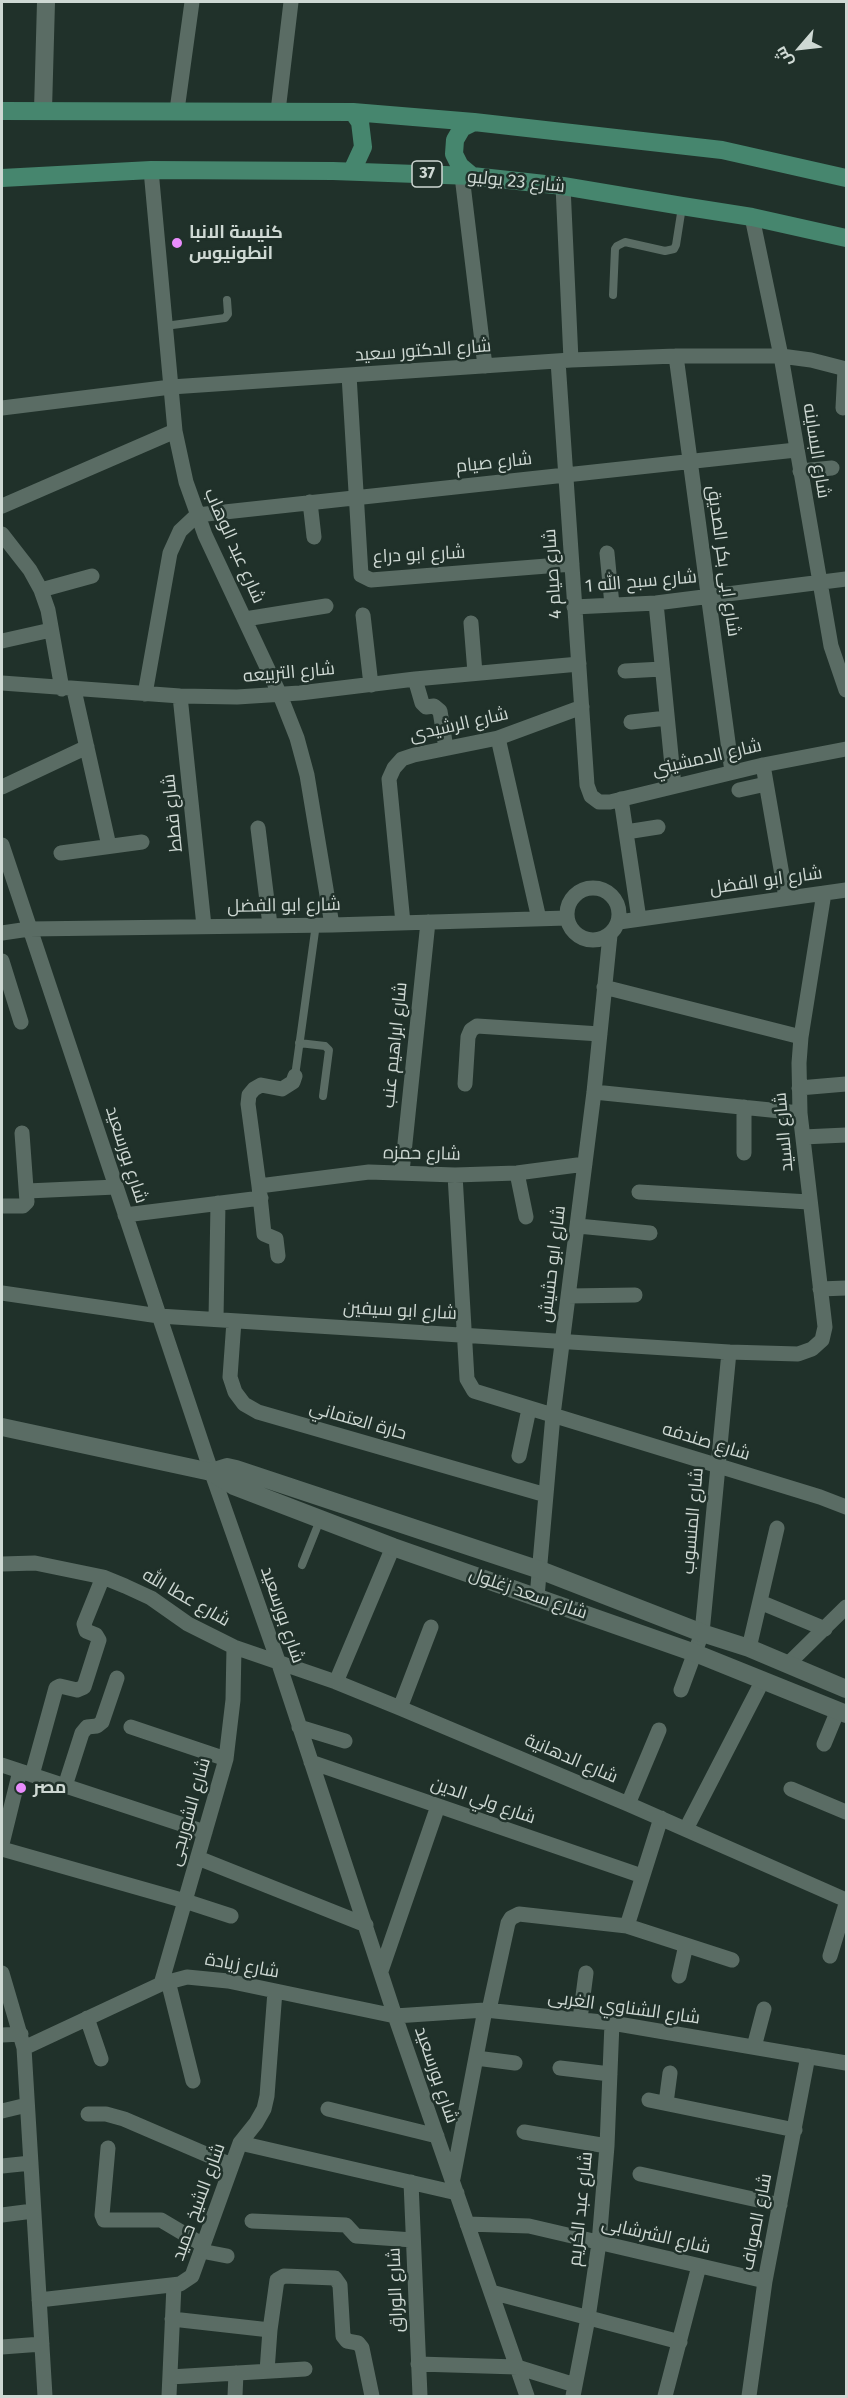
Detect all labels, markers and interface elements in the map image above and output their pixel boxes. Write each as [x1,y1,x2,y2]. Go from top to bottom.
north arrow [770,18,830,78]
text: ش [770,43,797,70]
road number: 37 [412,161,442,187]
street label: شارع 23 يوليو [466,166,566,198]
place label: كنيسة الانبا انطونيوس [189,222,283,264]
marker: كنيسة الانبا انطونيوس [170,236,184,250]
street label: شارع الدكتور سعيد [354,335,492,367]
street label: شارع البساينه [798,402,834,500]
street label: شارع صيام [455,448,533,478]
street label: شارع ابى بكر الصديق [702,484,744,638]
street label: شارع عبد الوهاب [199,485,269,607]
street label: شارع صيام 4 [539,528,567,620]
street label: شارع ابو دراع [372,542,466,568]
street label: شارع سبح الله 1 [584,566,698,598]
street label: شارع التربيعه [242,658,336,688]
street label: شارع الرشيدى [407,703,511,747]
street label: شارع الدمشيني [650,735,764,781]
street label: شارع قطط [158,773,188,853]
street label: شارع ابو الفضل [708,862,824,900]
street label: شارع ابو الفضل [227,894,341,918]
street label: شارع ابراهيم عنب [378,981,412,1109]
street label: شارع السيد [770,1091,798,1173]
street label: شارع بورسعيد [100,1104,152,1206]
street label: شارع حمزه [383,1143,461,1165]
street label: شارع ابو حشيش [535,1204,571,1324]
street label: شارع ابو سيفين [343,1297,457,1325]
street label: حارة العتماني [307,1397,409,1445]
street label: شارع صندفه [659,1418,753,1466]
street label: شارع المنسوب [678,1467,708,1575]
street label: شارع عطا الله [138,1564,234,1632]
street label: شارع بورسعيد [255,1564,309,1666]
street label: شارع سعد زغلول [466,1564,590,1624]
street label: شارع الدهانية [521,1730,621,1788]
street label: شارع الشوربجى [164,1755,216,1869]
street label: شارع ولي الدين [428,1773,538,1829]
place label: مصر [33,1777,66,1799]
marker: مصر [14,1781,28,1795]
street label: شارع زيادة [203,1949,281,1983]
street label: شارع الشناوي الغربى [546,1987,702,2029]
street label: شارع بورسعيد [409,2024,463,2126]
street label: شارع الشيخ حميد [168,2140,230,2264]
street label: شارع عبد الكريم [564,2151,598,2267]
street label: شارع الصواف [737,2172,777,2272]
street label: شارع الشرشابى [600,2213,712,2259]
street label: شارع الوراق [384,2247,408,2333]

